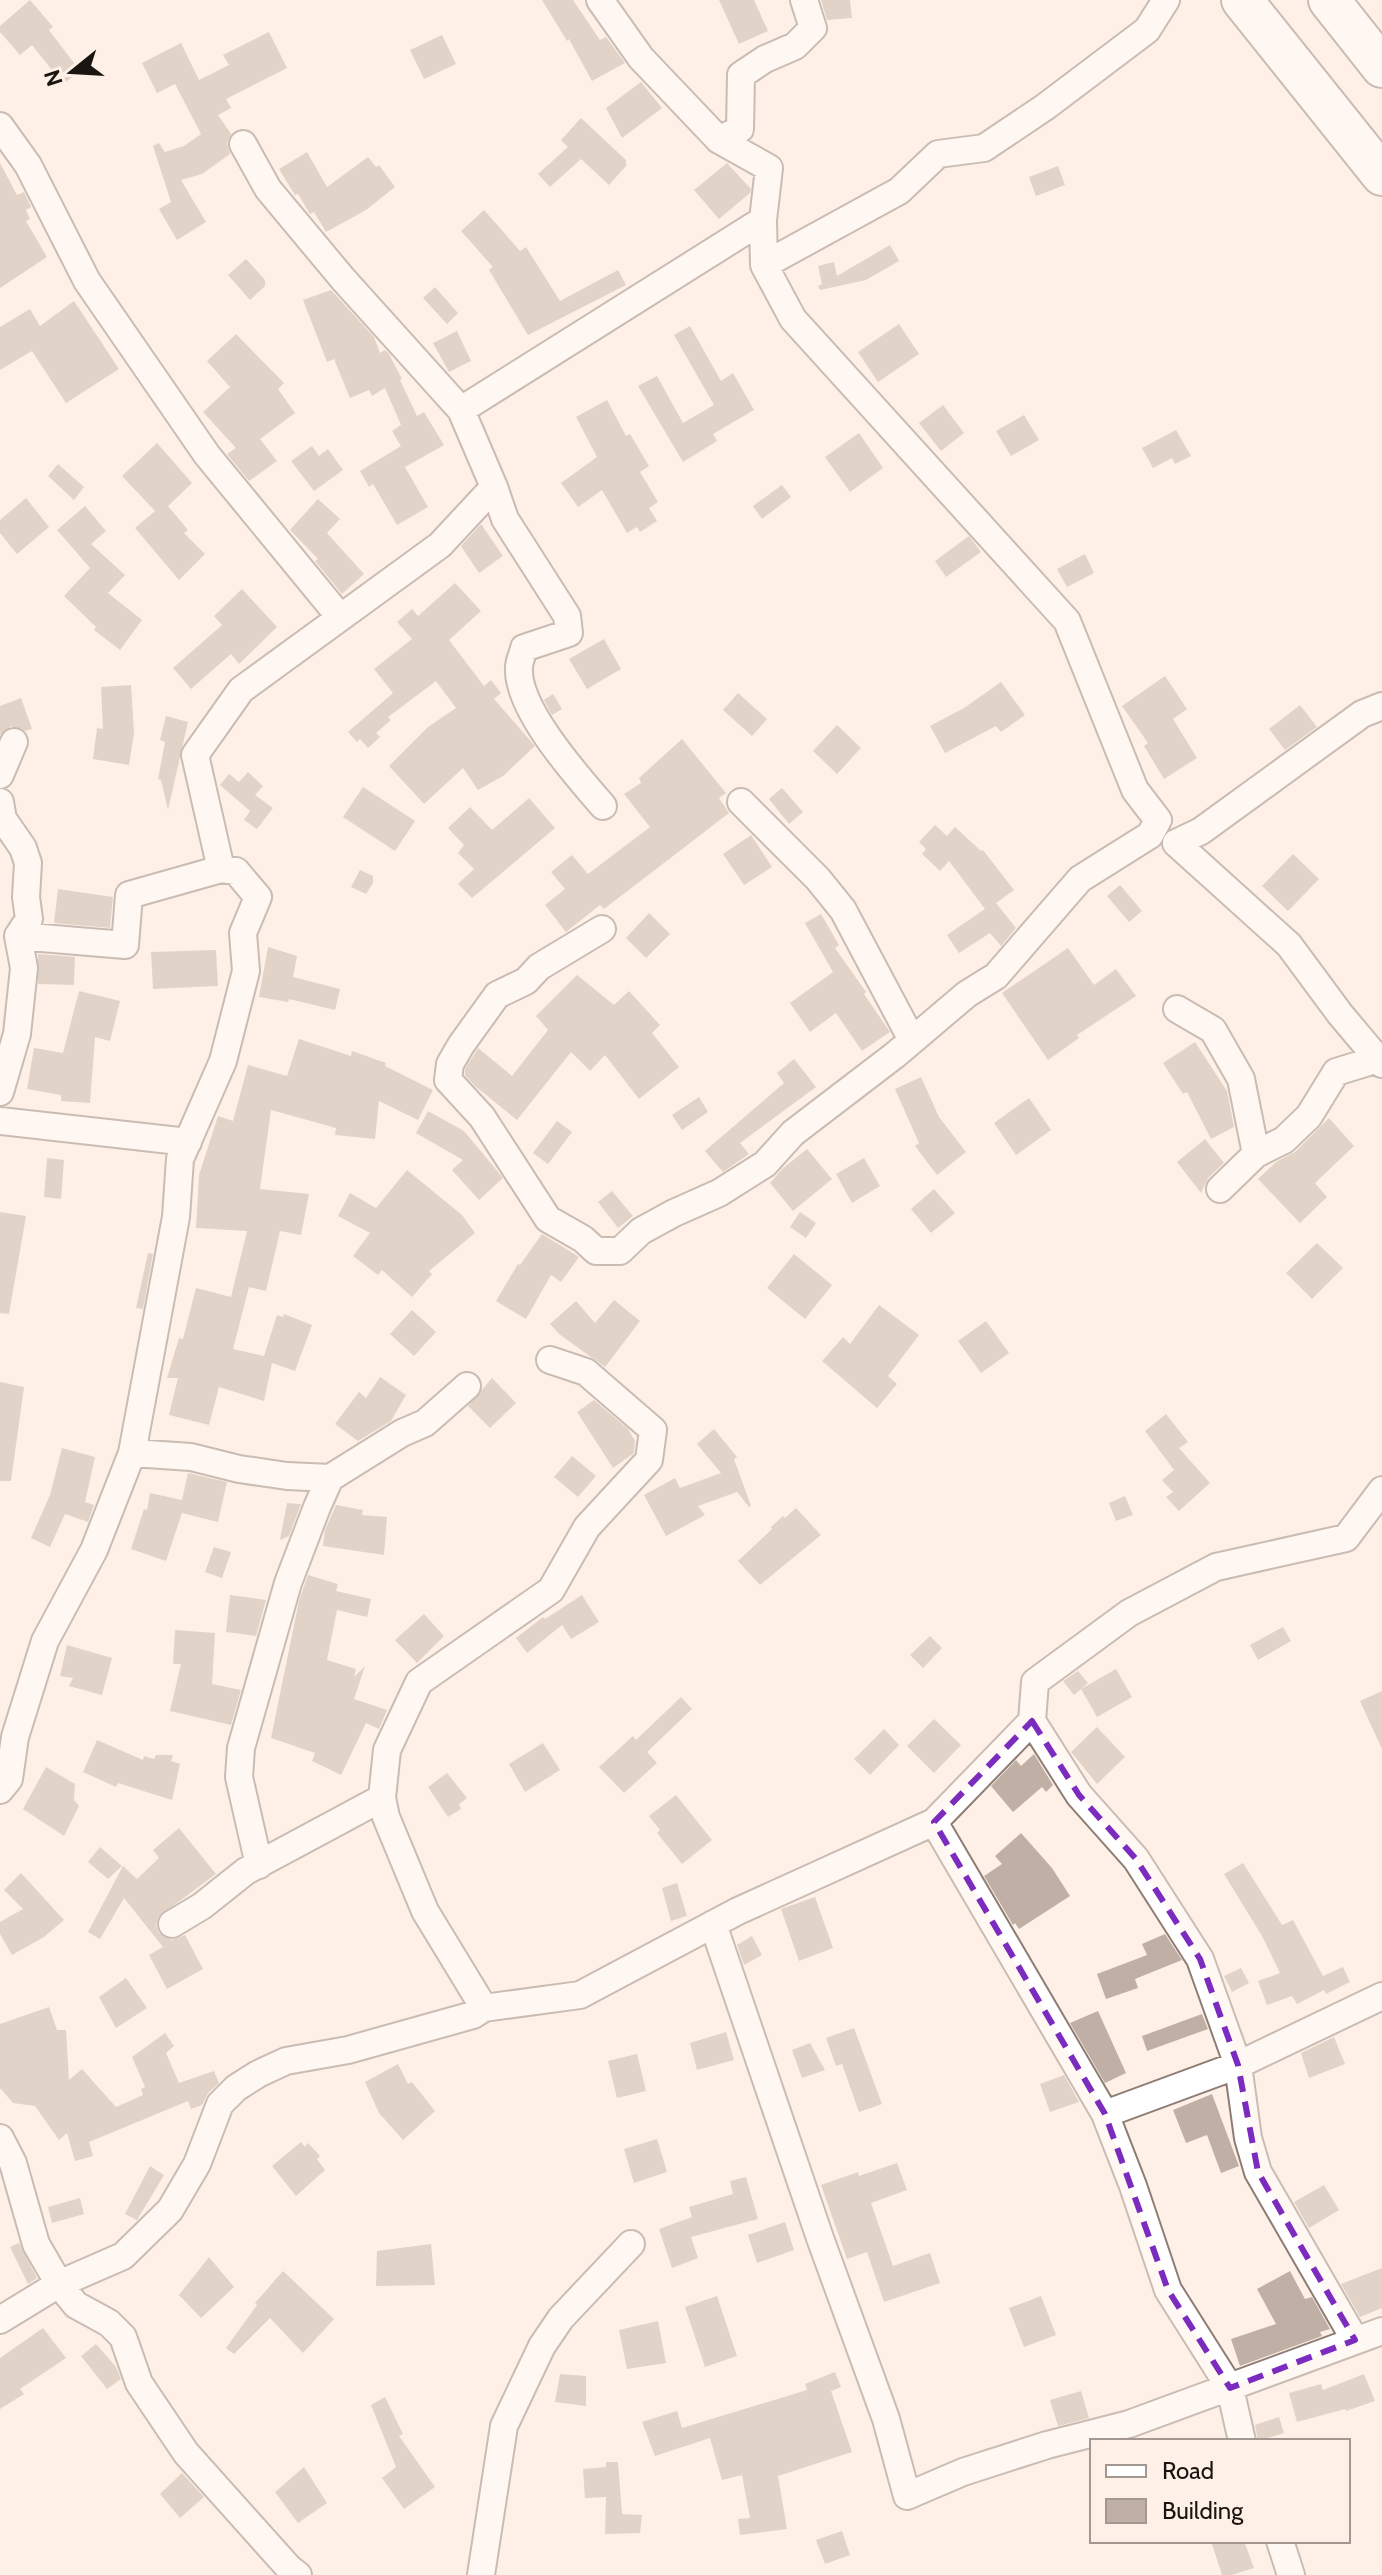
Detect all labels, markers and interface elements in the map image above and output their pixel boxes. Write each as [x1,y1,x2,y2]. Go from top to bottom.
north arrow [32,32,112,112]
text: N [38,66,69,90]
legend [1090,2439,1350,2543]
text: Road [1162,2456,1214,2485]
text: Building [1162,2496,1244,2525]

